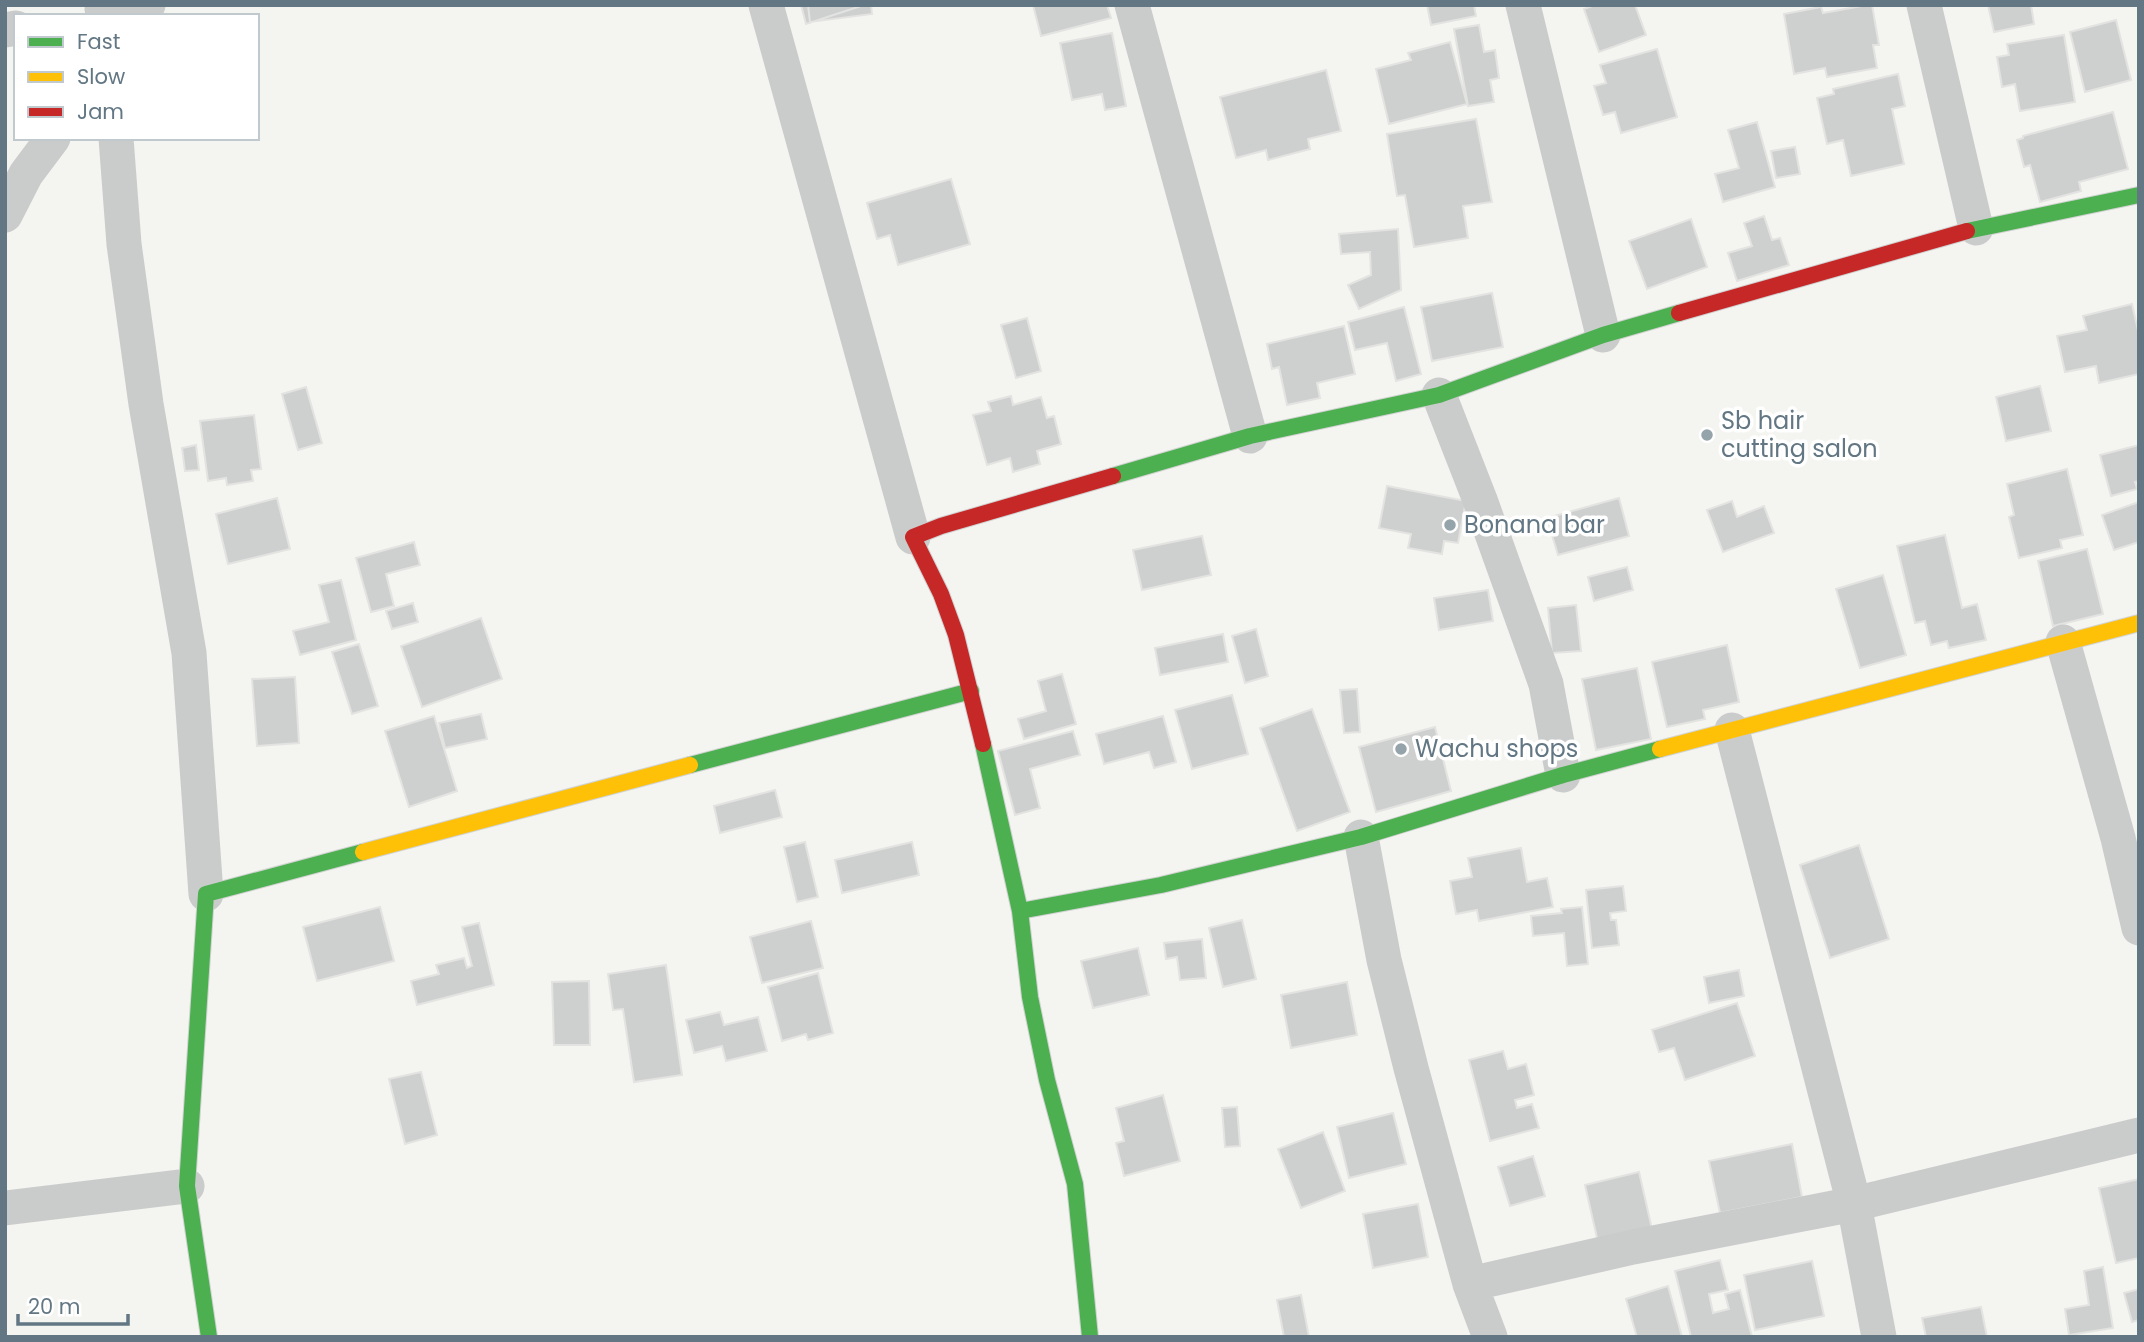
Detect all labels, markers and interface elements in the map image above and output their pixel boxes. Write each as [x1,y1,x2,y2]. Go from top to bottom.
legend [14,14,259,140]
text: Fast [77,27,120,56]
text: Slow [77,62,125,91]
text: Jam [77,97,124,126]
place label: Sb hair cutting salon [1721,404,1878,465]
marker: Sb hair cutting salon [1699,427,1715,443]
place label: Bonana bar [1464,508,1605,541]
marker: Bonana bar [1442,517,1458,533]
place label: Wachu shops [1415,732,1578,765]
marker: Wachu shops [1393,741,1409,757]
scale bar [18,1282,128,1326]
text: 20 m [28,1292,81,1321]

